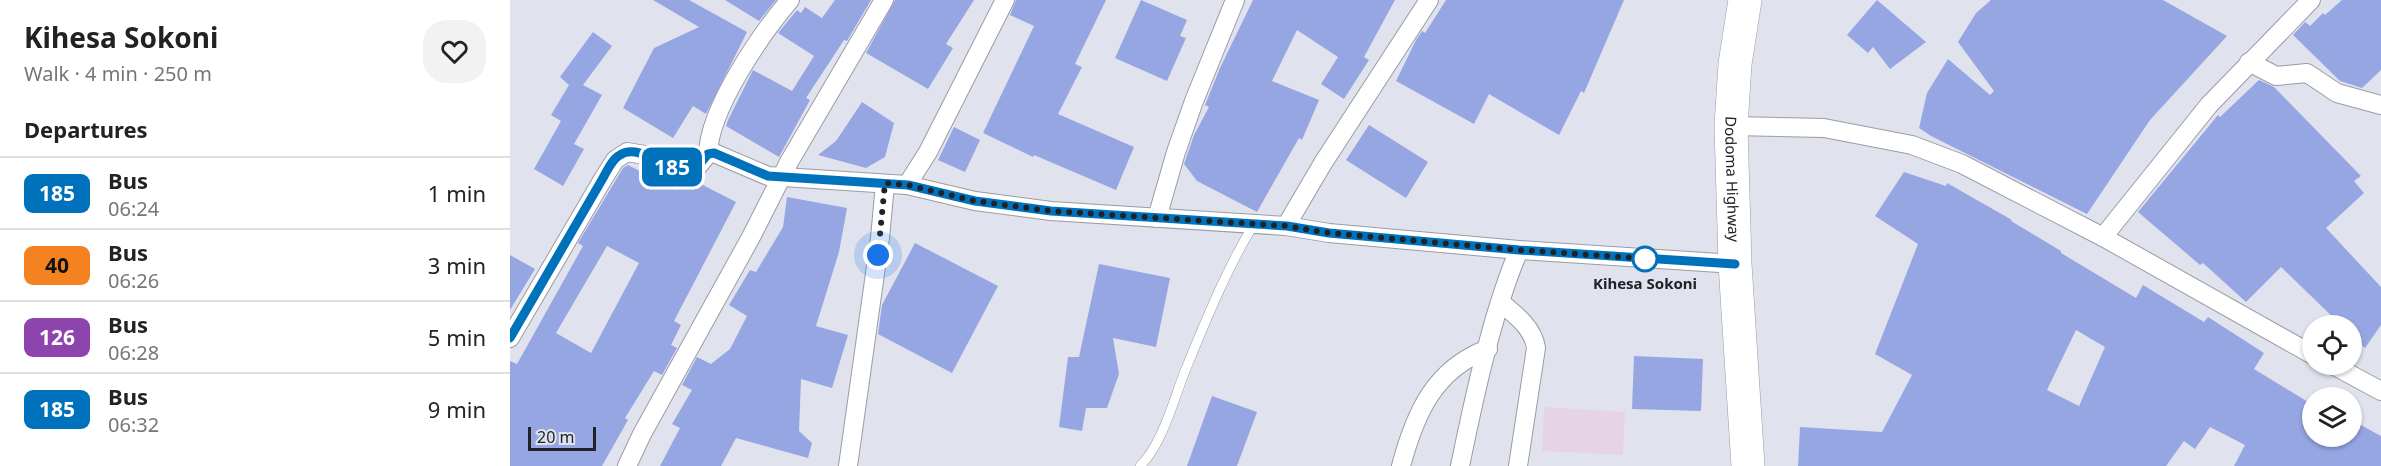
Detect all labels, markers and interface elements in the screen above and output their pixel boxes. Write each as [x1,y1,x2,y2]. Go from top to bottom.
text: Kihesa Sokoni [24,18,218,56]
button: heart [423,20,486,83]
text: Walk · 4 min · 250 m [24,60,212,87]
text: Departures [24,114,148,144]
street label: Dodoma Highway [1721,115,1744,243]
line badge: 185 [638,148,706,186]
text: 185 [654,153,690,181]
text: Bus [108,165,148,195]
text: 1 min [428,178,486,208]
text: 185 [39,179,75,207]
text: 06:24 [108,195,159,222]
text: Bus [108,237,148,267]
your location [863,240,893,270]
marker: Kihesa Sokoni [1632,246,1658,272]
text: 3 min [428,250,486,280]
text: 40 [45,251,69,279]
text: 06:26 [108,267,159,294]
place label: Kihesa Sokoni [1593,273,1697,293]
text: Bus [108,309,148,339]
map controls [2302,315,2362,447]
button: locate [2302,315,2362,375]
text: 5 min [428,322,486,352]
text: 126 [39,323,75,351]
text: 06:28 [108,339,159,366]
text: Bus [108,381,148,411]
button: layers [2302,387,2362,447]
text: 9 min [428,394,486,424]
text: 185 [39,395,75,423]
text: 06:32 [108,411,159,438]
scale bar [528,424,596,452]
text: 20 m [537,426,574,448]

